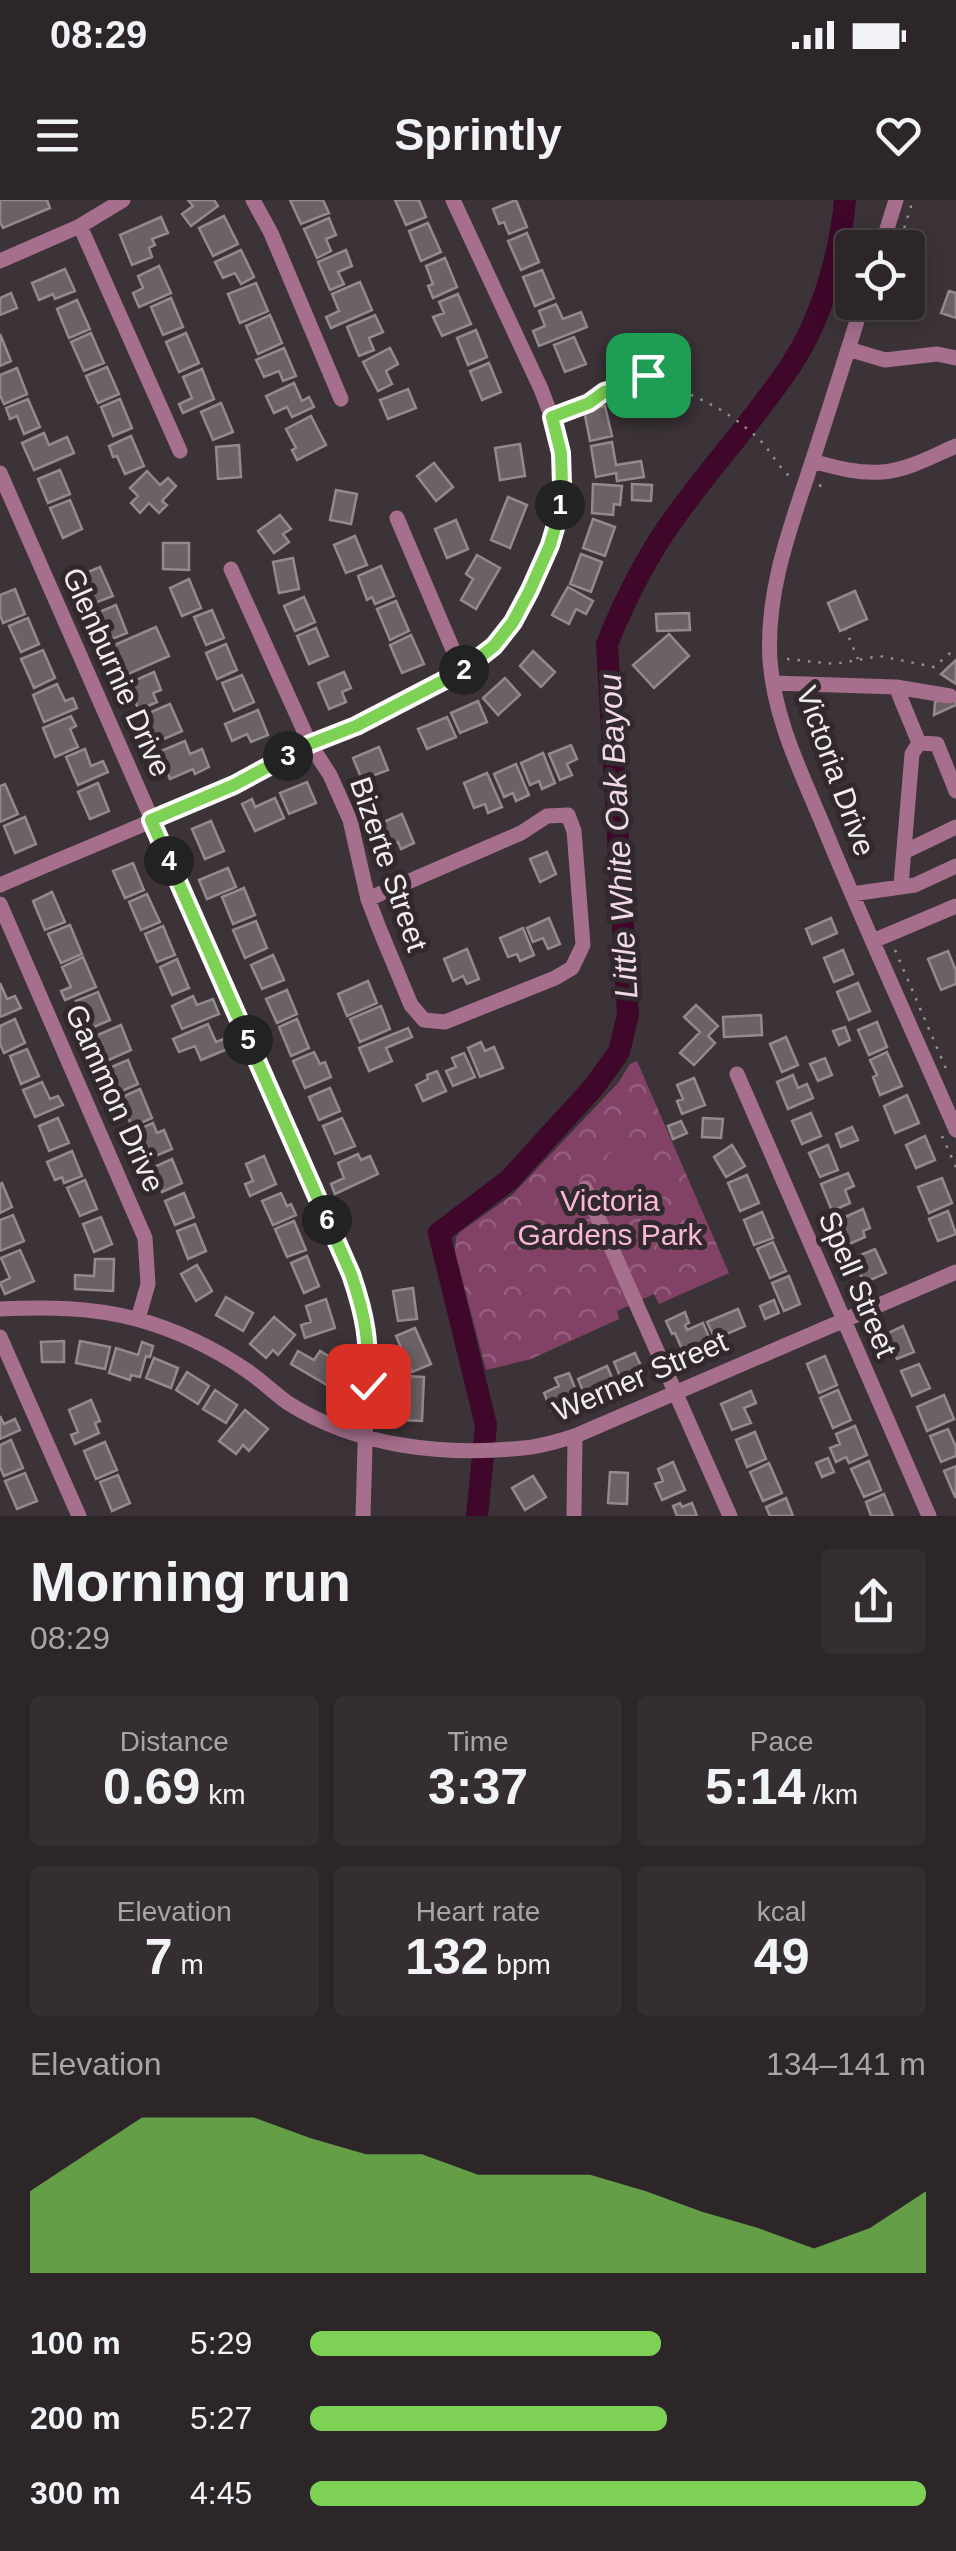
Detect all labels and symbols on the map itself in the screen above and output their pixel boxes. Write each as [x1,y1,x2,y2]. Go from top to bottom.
pin [606,333,691,418]
pin: 1 [535,480,585,530]
street label: Glenburnie Drive [56,562,178,782]
pin: 2 [439,645,489,695]
water label: Little White Oak Bayou [591,672,644,999]
street label: Victoria Drive [790,682,882,860]
pin: 3 [263,731,313,781]
street label: Bizerte Street [344,773,434,956]
pin: 4 [144,836,194,886]
street label: Gammon Drive [59,999,171,1197]
pin: 5 [223,1015,273,1065]
park label: Victoria Gardens Park [517,1184,704,1251]
pin: 6 [302,1195,352,1245]
street label: Spell Street [813,1206,904,1362]
street label: Werner Street [548,1324,733,1428]
pin [326,1344,411,1429]

